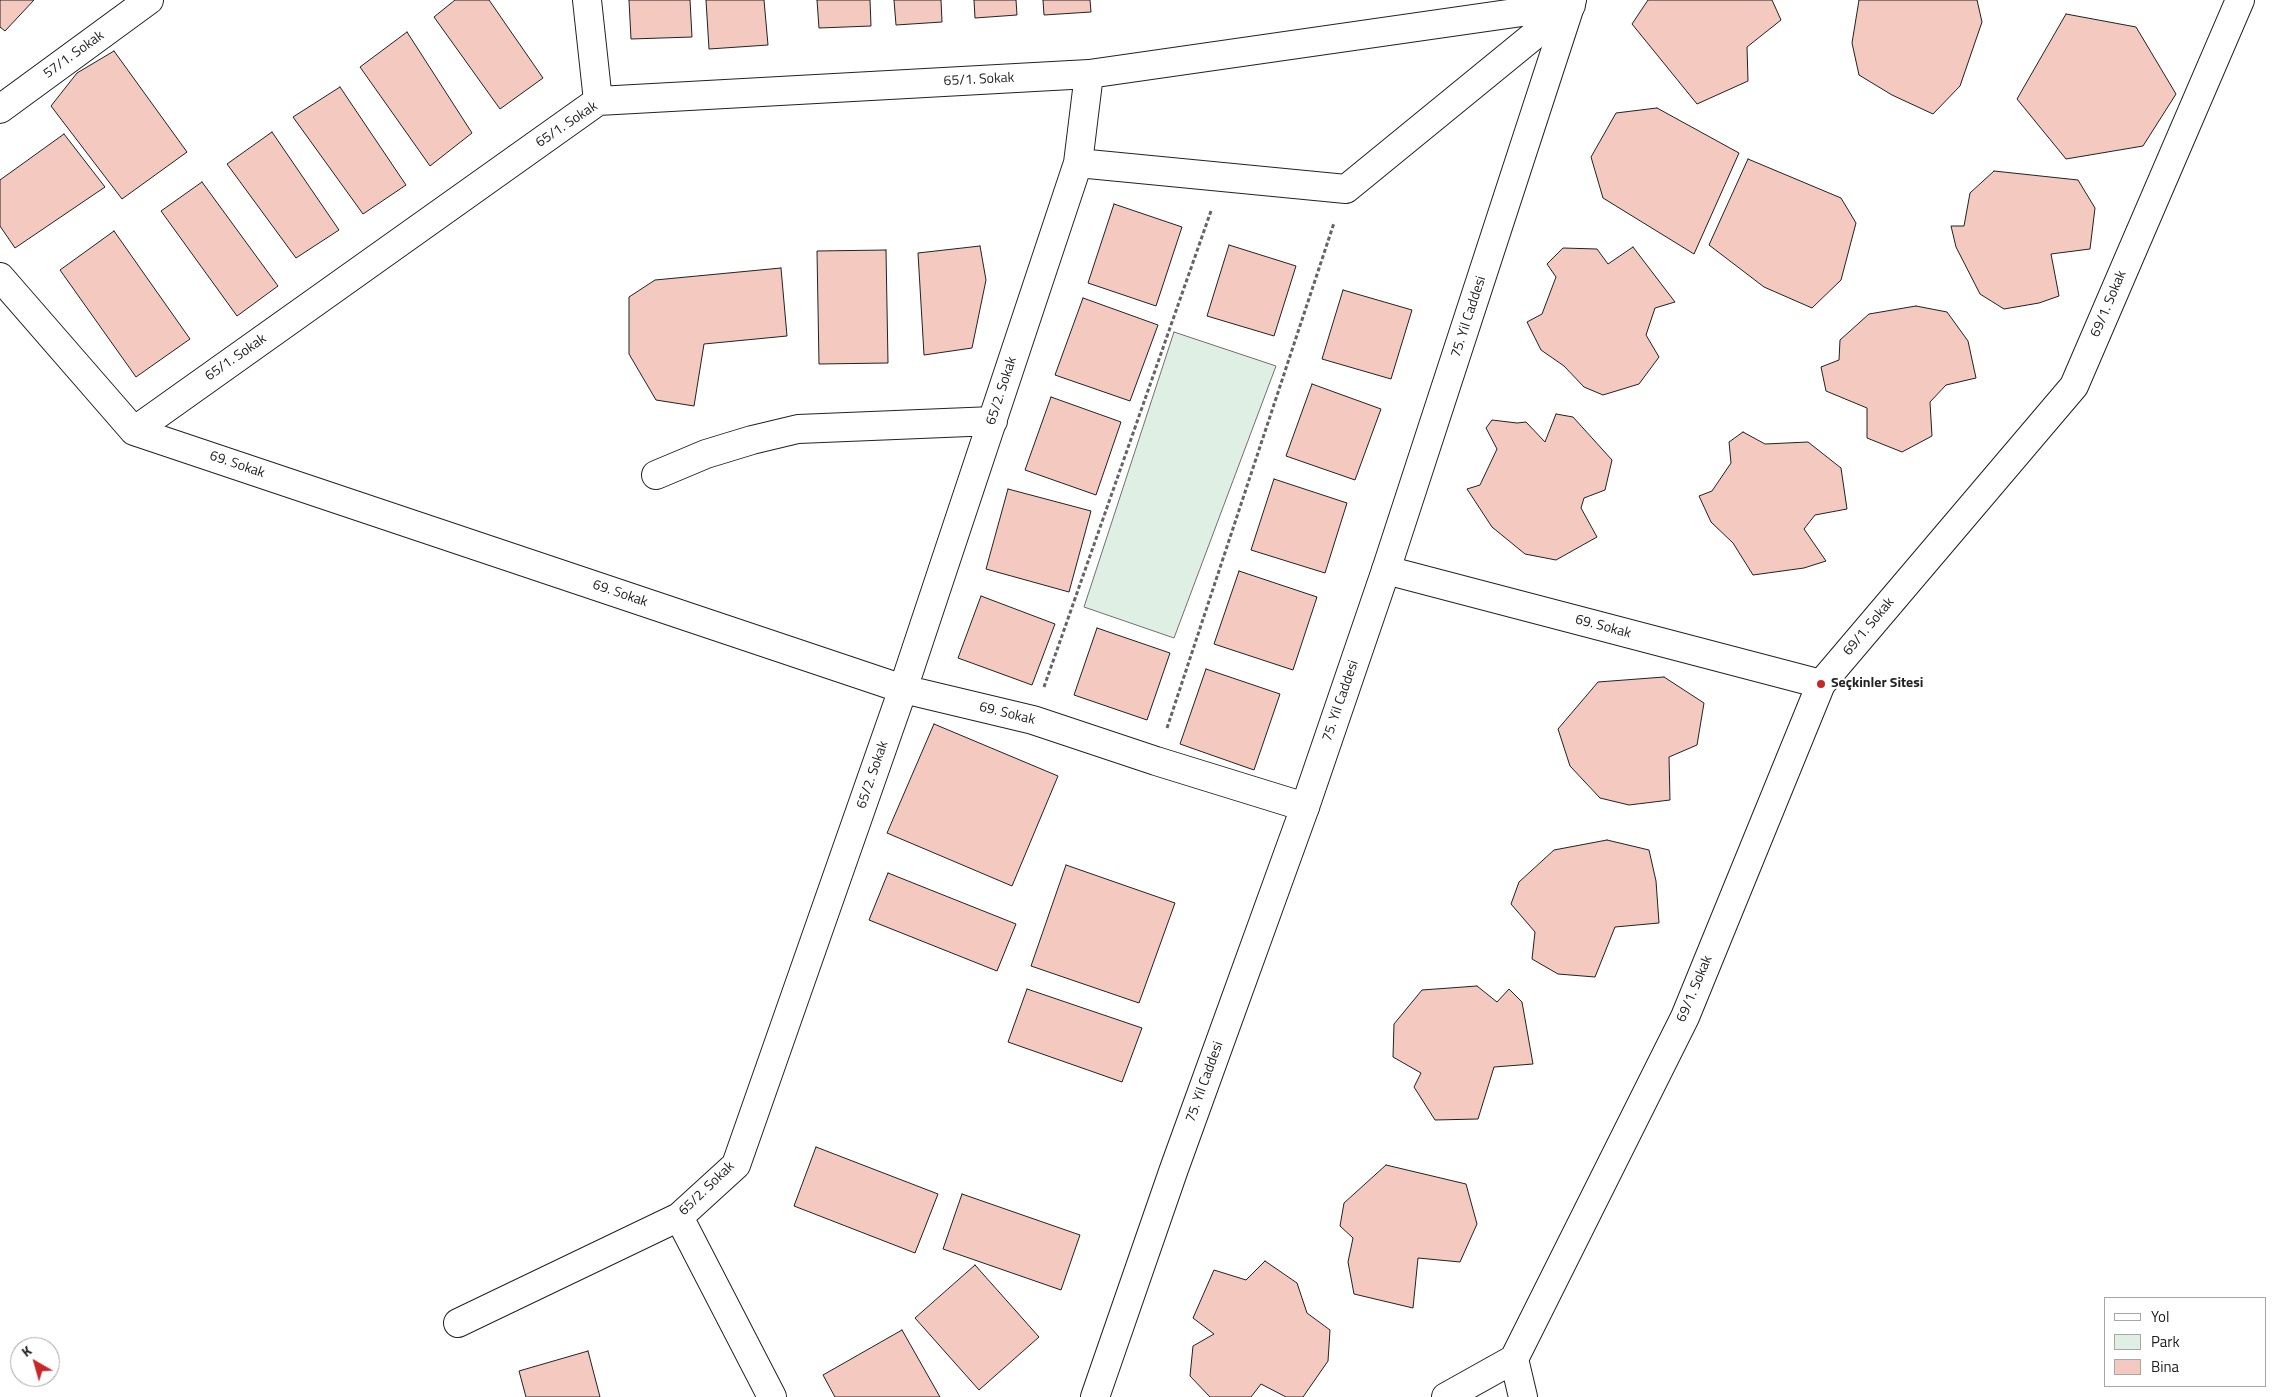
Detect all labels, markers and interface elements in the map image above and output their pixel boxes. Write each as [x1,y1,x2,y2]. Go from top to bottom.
street label: 57/1. Sokak [40,27,108,83]
street label: 65/1. Sokak [943,70,1015,90]
street label: 65/1. Sokak [533,98,601,152]
street label: 69/1. Sokak [2087,268,2131,340]
street label: 75. Yil Caddesi [1448,274,1490,360]
street label: 65/1. Sokak [202,331,270,385]
street label: 65/2. Sokak [983,355,1021,427]
street label: 69. Sokak [207,448,267,482]
street label: 69. Sokak [590,577,650,611]
street label: 69/1. Sokak [1840,594,1898,660]
street label: 69. Sokak [1573,611,1633,643]
street label: 75. Yil Caddesi [1319,658,1363,744]
place label: Seçkinler Sitesi [1831,676,1923,692]
marker: Seçkinler Sitesi [1815,678,1827,690]
street label: 69. Sokak [977,699,1037,729]
street label: 65/2. Sokak [854,739,892,811]
street label: 69/1. Sokak [1673,953,1717,1025]
street label: 75. Yil Caddesi [1183,1039,1227,1125]
street label: 65/2. Sokak [676,1158,738,1220]
legend [2104,1297,2266,1387]
text: Yol [2151,1305,2169,1328]
text: Park [2151,1330,2180,1353]
north arrow [10,1337,60,1387]
text: K [16,1340,36,1361]
text: Bina [2151,1355,2179,1378]

